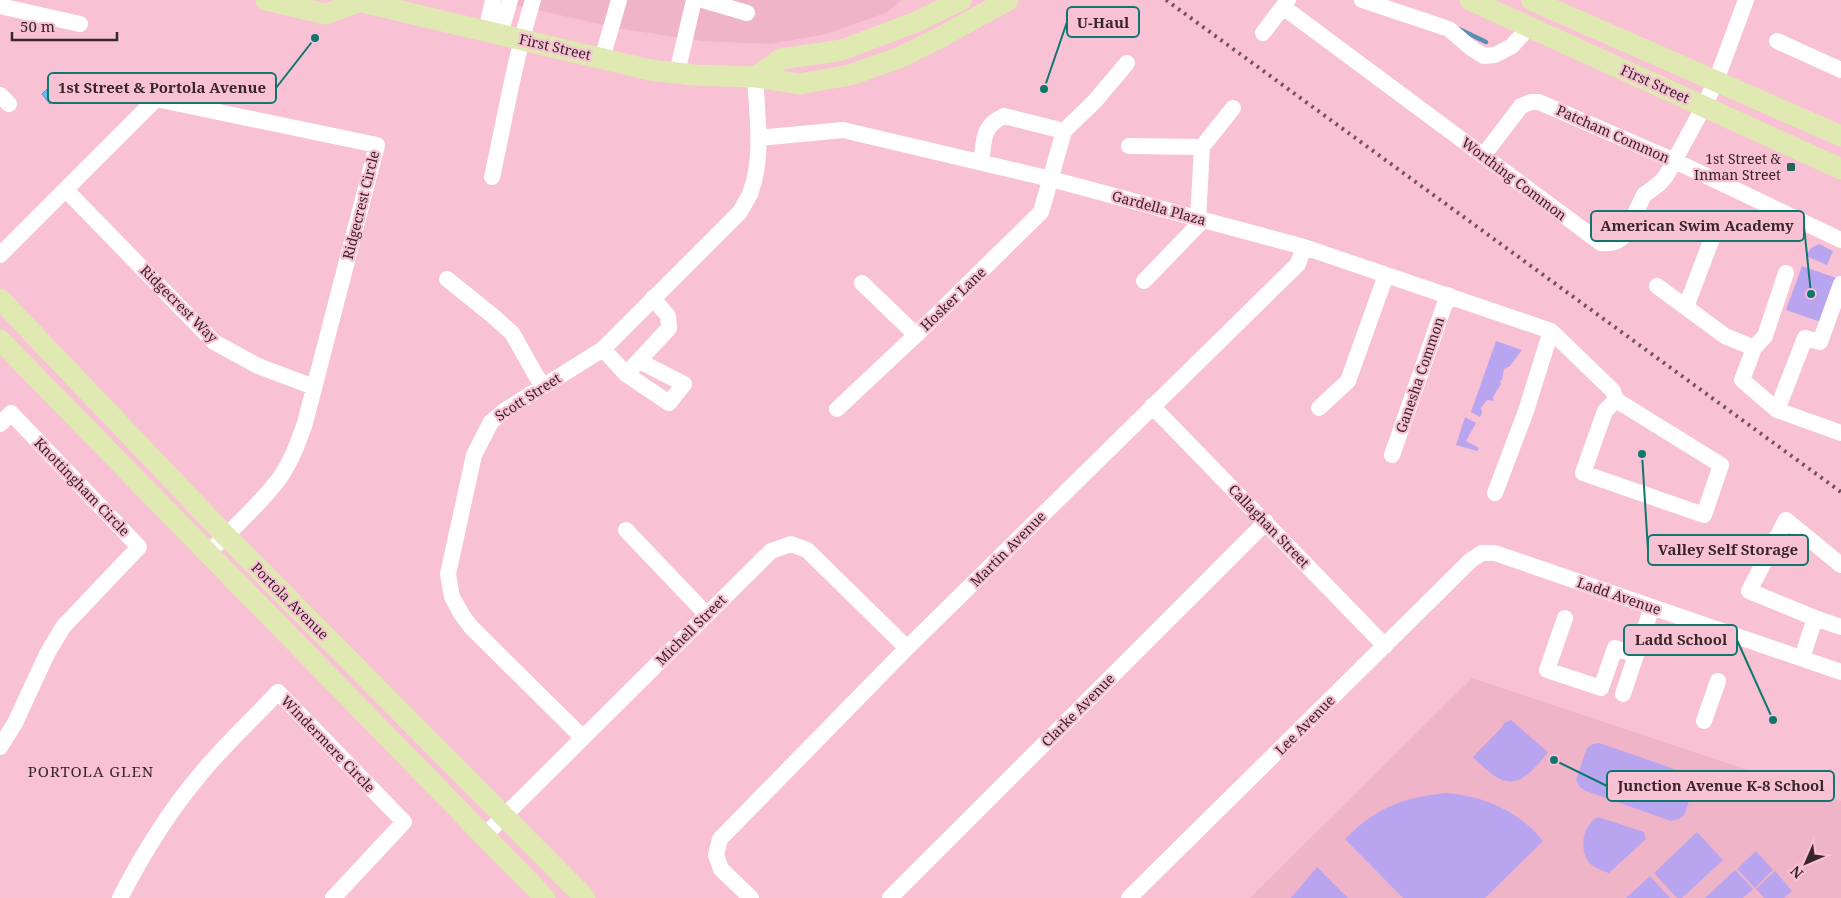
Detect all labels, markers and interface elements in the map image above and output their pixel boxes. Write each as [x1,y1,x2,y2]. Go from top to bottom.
callout: U-Haul [1067,7,1139,37]
scale bar [12,10,118,42]
text: U-Haul [1077,12,1130,32]
text: 50 m [20,16,55,36]
street label: First Street [517,29,593,64]
street label: First Street [1618,60,1693,107]
callout: 1st Street & Portola Avenue [48,73,276,103]
text: 1st Street & Portola Avenue [58,77,266,97]
street label: Patcham Common [1554,100,1673,167]
street label: Worthing Common [1458,133,1571,224]
street label: Ridgecrest Circle [338,148,383,261]
place label: 1st Street & Inman Street [1694,149,1782,184]
marker: 1st Street & Inman Street [1785,161,1797,173]
street label: Gardella Plaza [1110,186,1208,229]
callout: American Swim Academy [1591,211,1804,241]
text: American Swim Academy [1600,215,1794,235]
street label: Ridgecrest Way [136,261,222,347]
street label: Hosker Lane [916,263,990,335]
street label: Ganesha Common [1391,314,1448,435]
street label: Scott Street [491,368,564,425]
street label: Knottingham Circle [30,433,134,540]
street label: Callaghan Street [1225,480,1314,572]
street label: Martin Avenue [966,507,1050,591]
callout: Valley Self Storage [1648,535,1808,565]
text: Valley Self Storage [1658,539,1798,559]
street label: Portola Avenue [248,558,333,643]
street label: Ladd Avenue [1575,572,1664,619]
street label: Michell Street [651,590,730,669]
callout: Ladd School [1624,625,1737,655]
text: Ladd School [1635,629,1728,649]
street label: Clarke Avenue [1037,669,1118,750]
street label: Windermere Circle [277,691,380,796]
street label: Lee Avenue [1271,691,1339,759]
district label: PORTOLA GLEN [28,761,154,781]
callout: Junction Avenue K-8 School [1607,771,1834,801]
text: Junction Avenue K-8 School [1616,775,1825,795]
north arrow [1781,838,1831,888]
text: N [1786,862,1807,883]

